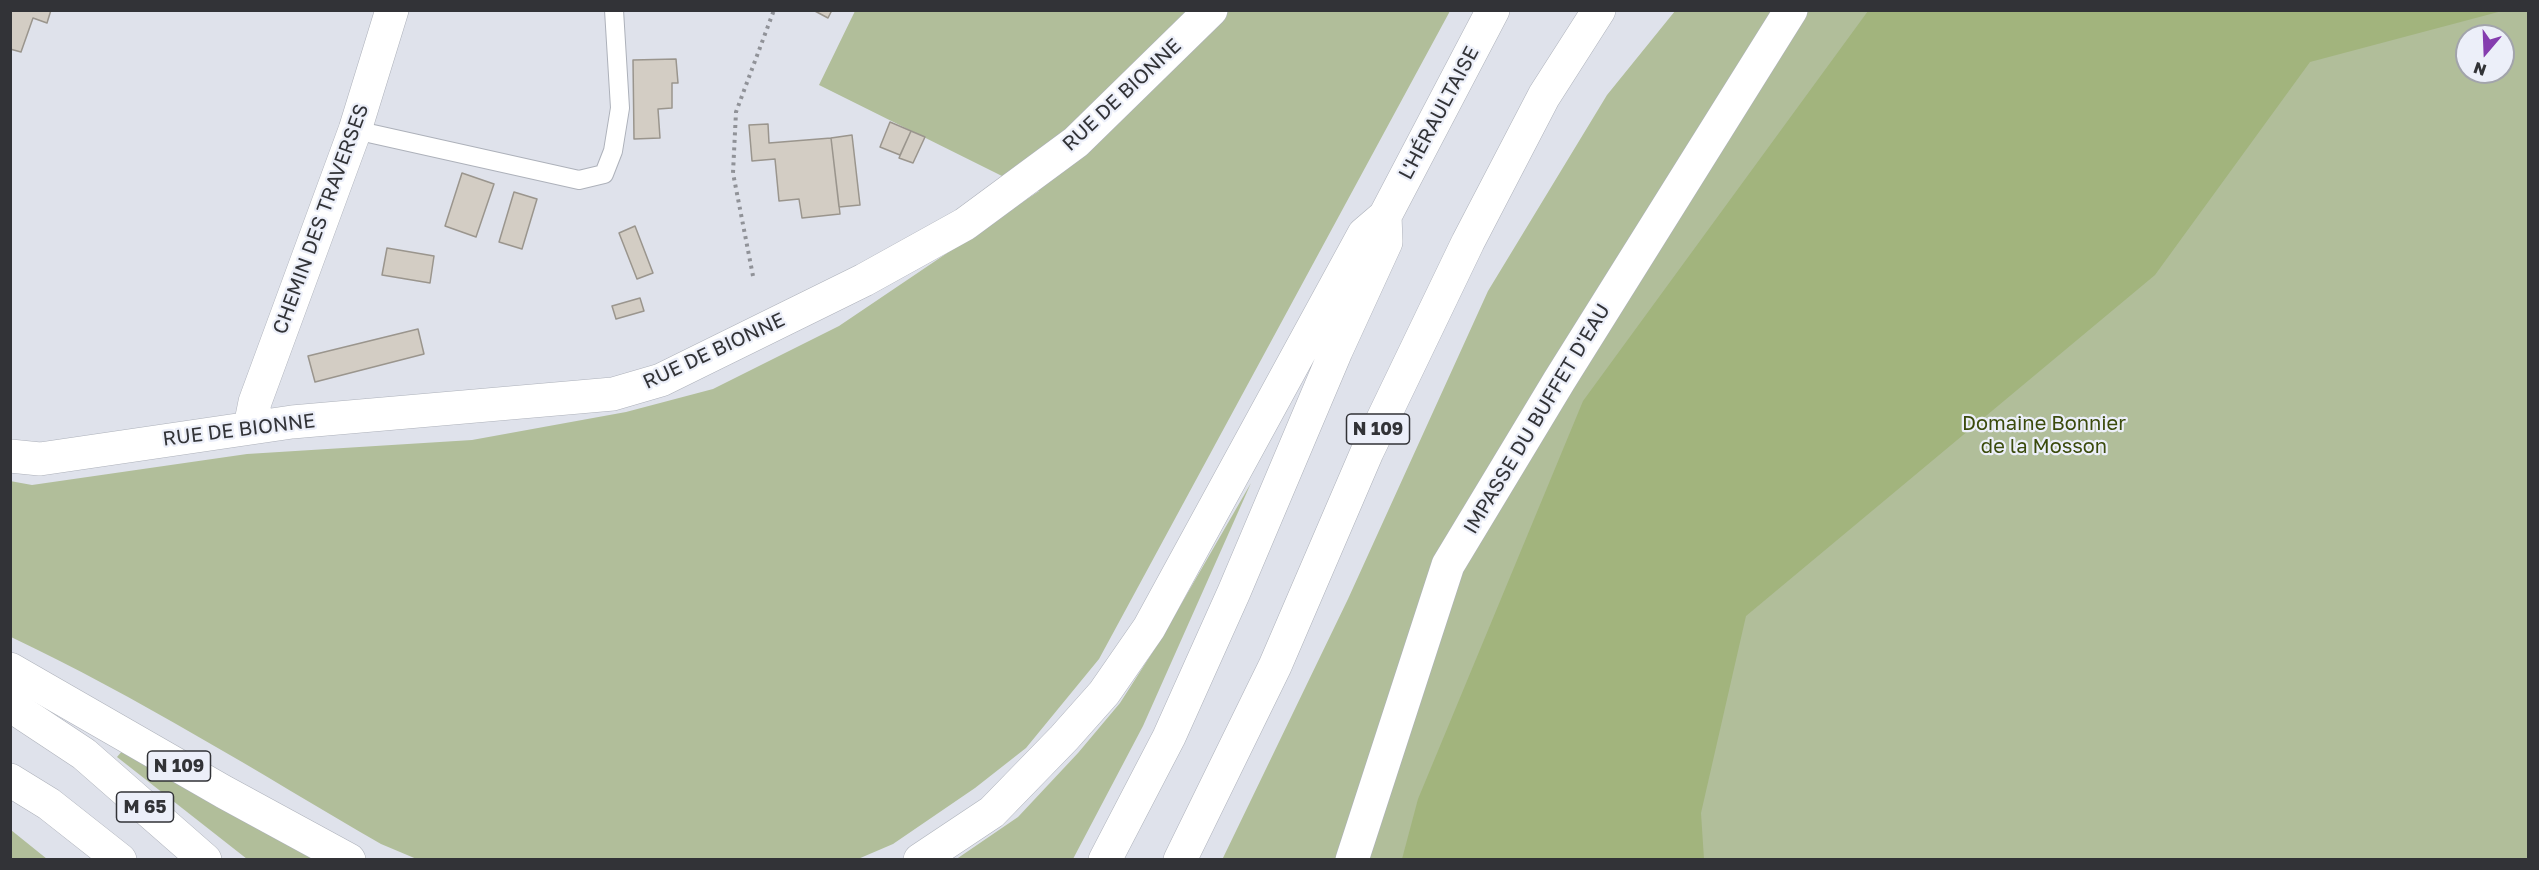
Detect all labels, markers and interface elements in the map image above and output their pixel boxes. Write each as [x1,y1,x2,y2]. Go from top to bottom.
north arrow [2455,24,2515,84]
street label: RUE DE BIONNE [1058,34,1186,156]
street label: L'HÉRAULTAISE [1394,42,1484,184]
text: N [2471,58,2489,81]
street label: CHEMIN DES TRAVERSES [268,101,374,337]
street label: IMPASSE DU BUFFET D'EAU [1459,300,1615,538]
street label: RUE DE BIONNE [639,308,789,394]
street label: RUE DE BIONNE [161,409,317,451]
park label: Domaine Bonnier de la Mosson [1962,412,2126,459]
road number: N 109 [1346,414,1410,444]
road number: N 109 [148,751,210,781]
road number: M 65 [116,792,174,822]

